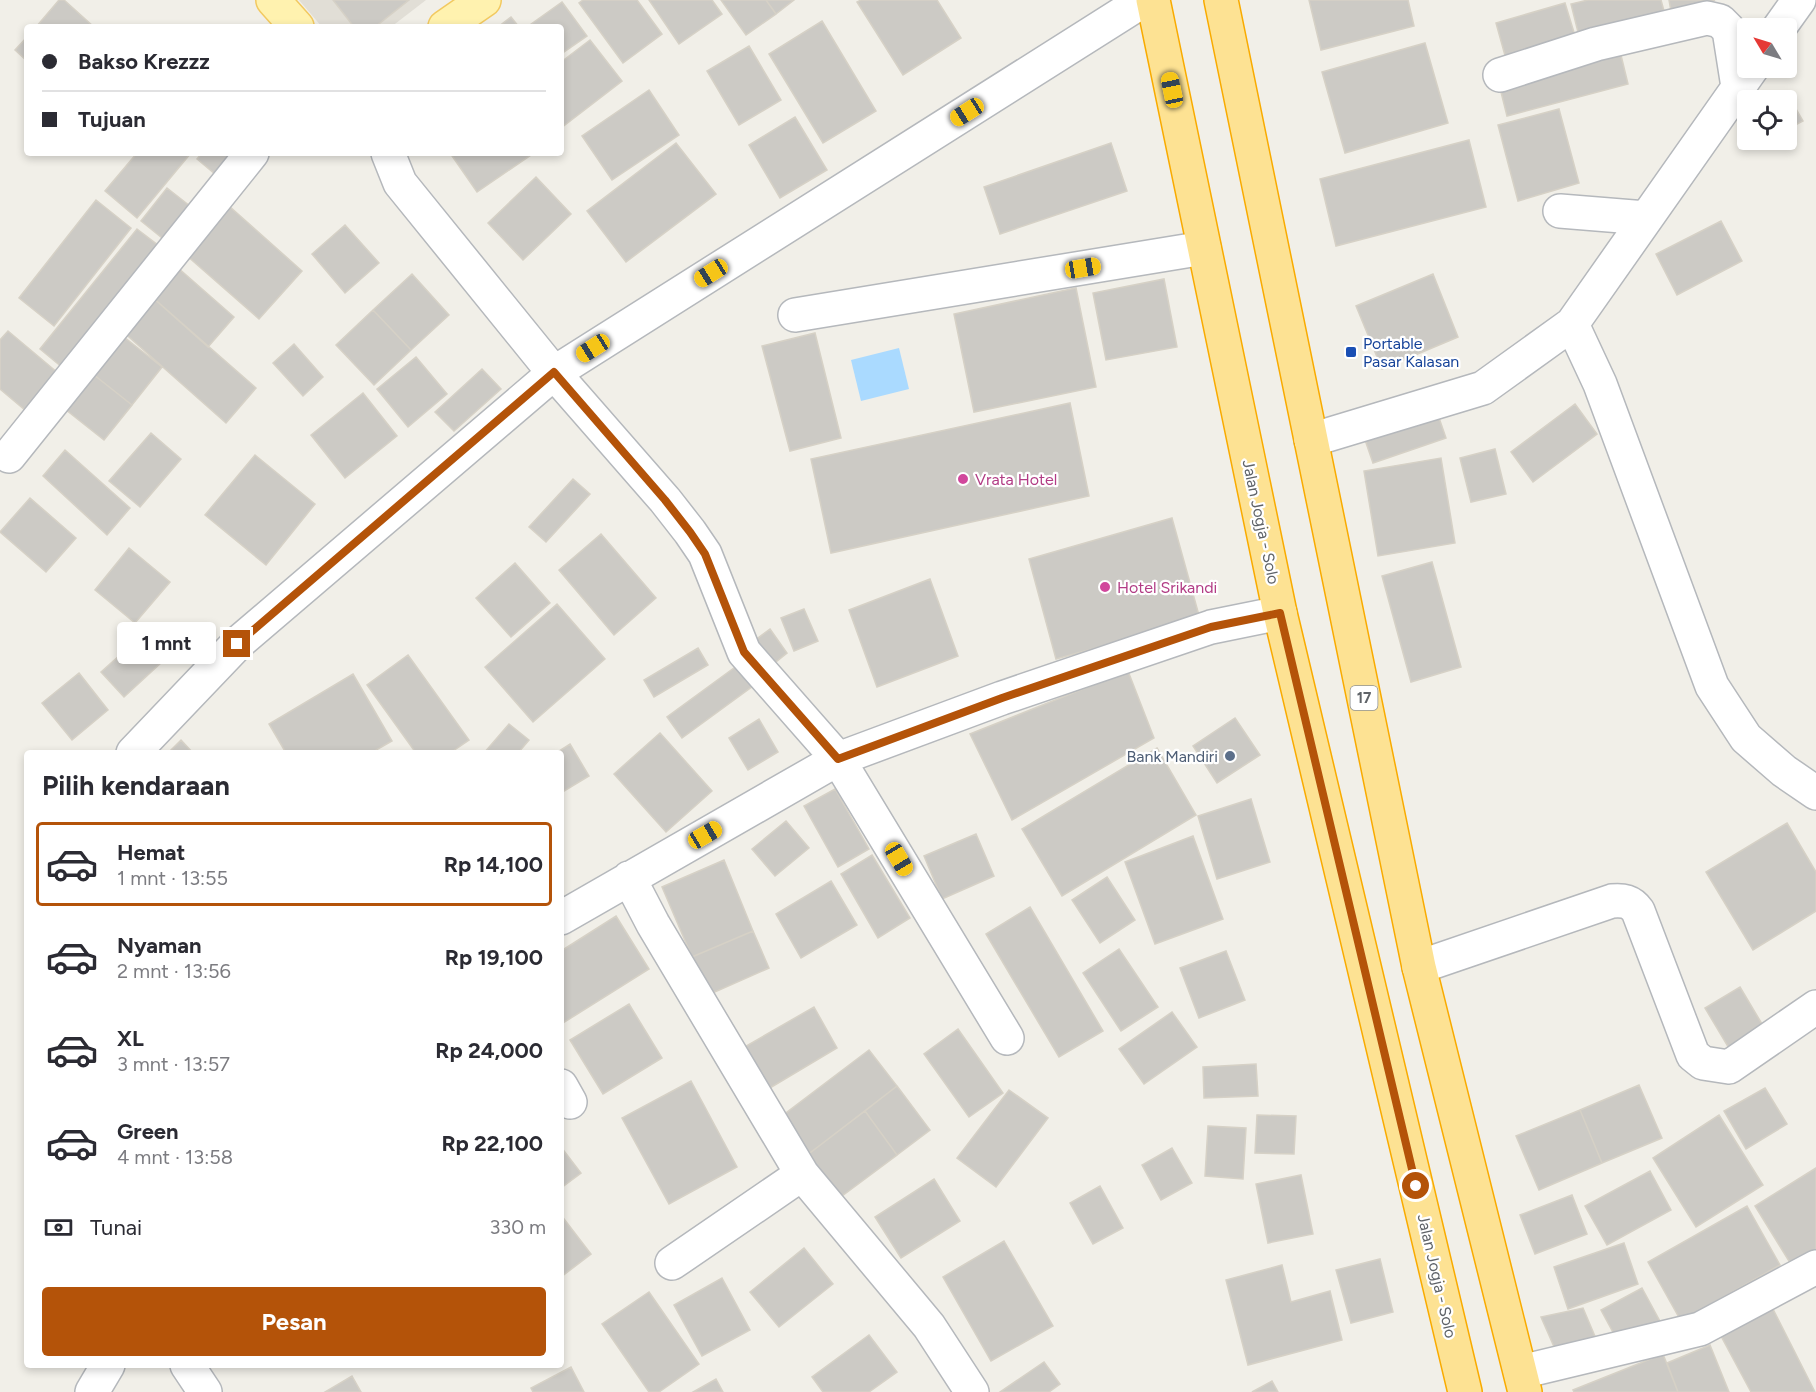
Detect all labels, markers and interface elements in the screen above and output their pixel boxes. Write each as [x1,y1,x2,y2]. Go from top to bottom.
north arrow [1737,18,1797,78]
map controls [1737,18,1797,150]
text: Bakso Krezzz [78,48,210,75]
car [1159,71,1185,109]
button: locate [1737,90,1797,150]
car [947,95,987,129]
text: Tujuan [78,106,146,133]
car [691,256,731,290]
car [1064,256,1102,280]
car [573,331,613,365]
place label: Portable Pasar Kalasan [1363,334,1459,371]
marker: Portable Pasar Kalasan [1344,345,1358,359]
street label: Jalan Jogja - Solo [1239,458,1283,586]
place label: Vrata Hotel [975,470,1057,489]
marker: Vrata Hotel [956,472,970,486]
place label: Hotel Srikandi [1117,578,1217,597]
marker: Hotel Srikandi [1098,580,1112,594]
callout: 1 mnt [117,623,216,665]
route end [223,630,250,657]
text: 1 mnt [141,631,192,655]
road number: 17 [1350,686,1378,710]
place label: Bank Mandiri [1127,747,1218,766]
marker: Bank Mandiri [1223,749,1237,763]
text: Pilih kendaraan [42,769,230,802]
car [685,818,725,852]
icon: car [45,837,99,891]
text: Hemat [117,839,185,866]
car [882,839,916,879]
text: Rp 14,100 [444,851,543,878]
text: 1 mnt · 13:55 [117,866,228,890]
icon: car [45,930,99,984]
text: Nyaman [117,932,201,959]
text: Rp 19,100 [445,944,543,971]
text: 2 mnt · 13:56 [117,959,231,983]
icon: car [45,1023,99,1077]
text: XL [117,1025,144,1052]
text: Rp 24,000 [435,1037,543,1064]
text: 3 mnt · 13:57 [117,1052,230,1076]
icon: car [45,1116,99,1170]
text: Green [117,1118,179,1145]
text: Rp 22,100 [441,1130,543,1157]
text: 4 mnt · 13:58 [117,1145,233,1169]
route start [1402,1172,1429,1199]
icon: cash [42,1211,75,1244]
street label: Jalan Jogja - Solo [1413,1212,1461,1340]
text: Tunai [90,1214,142,1241]
text: 330 m [489,1215,546,1239]
button: Pesan [42,1287,546,1356]

